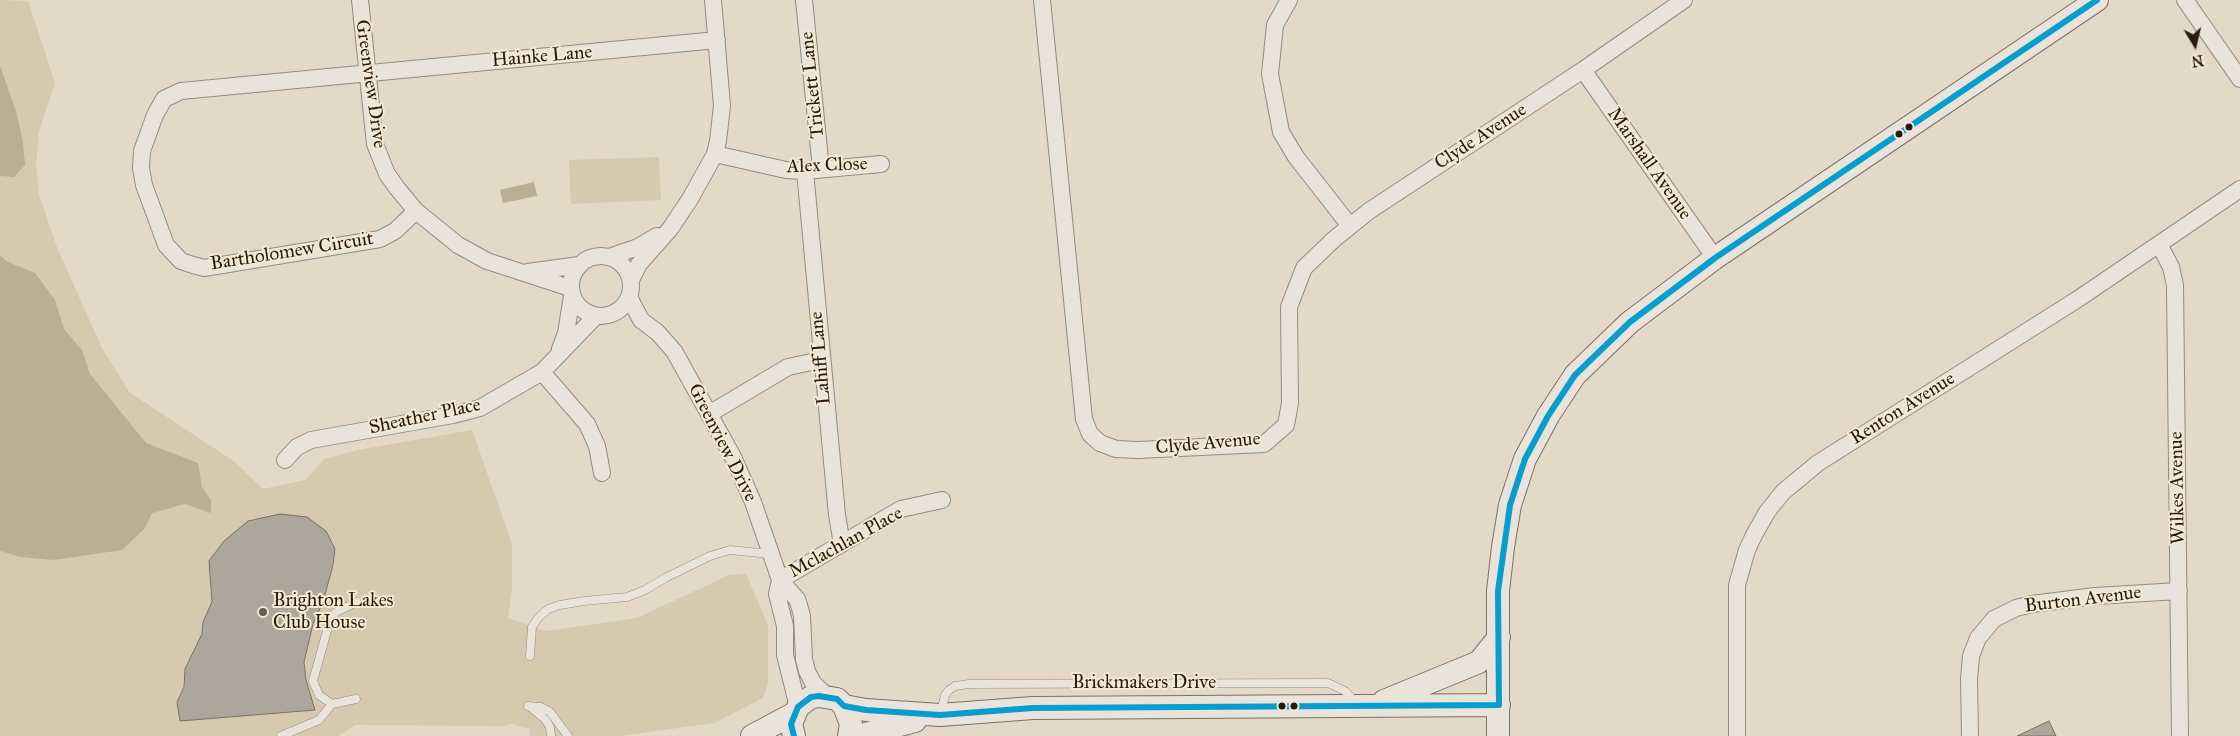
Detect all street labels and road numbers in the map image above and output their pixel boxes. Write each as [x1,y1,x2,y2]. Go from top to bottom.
street label: Greenview Drive [350,18,390,150]
street label: Trickett Lane [796,30,830,140]
street label: Hainke Lane [491,41,593,73]
street label: Clyde Avenue [1431,99,1531,175]
street label: Marshall Avenue [1602,104,1696,224]
street label: Alex Close [786,153,868,179]
street label: Bartholomew Circuit [209,228,375,276]
street label: Lahiff Lane [806,310,836,406]
street label: Renton Avenue [1846,368,1960,450]
street label: Greenview Drive [682,380,762,506]
street label: Sheather Place [367,394,483,440]
street label: Clyde Avenue [1155,428,1261,460]
street label: Wilkes Avenue [2166,431,2190,545]
street label: Mclachlan Place [785,502,907,584]
street label: Burton Avenue [2023,582,2143,618]
street label: Brickmakers Drive [1072,672,1216,694]

